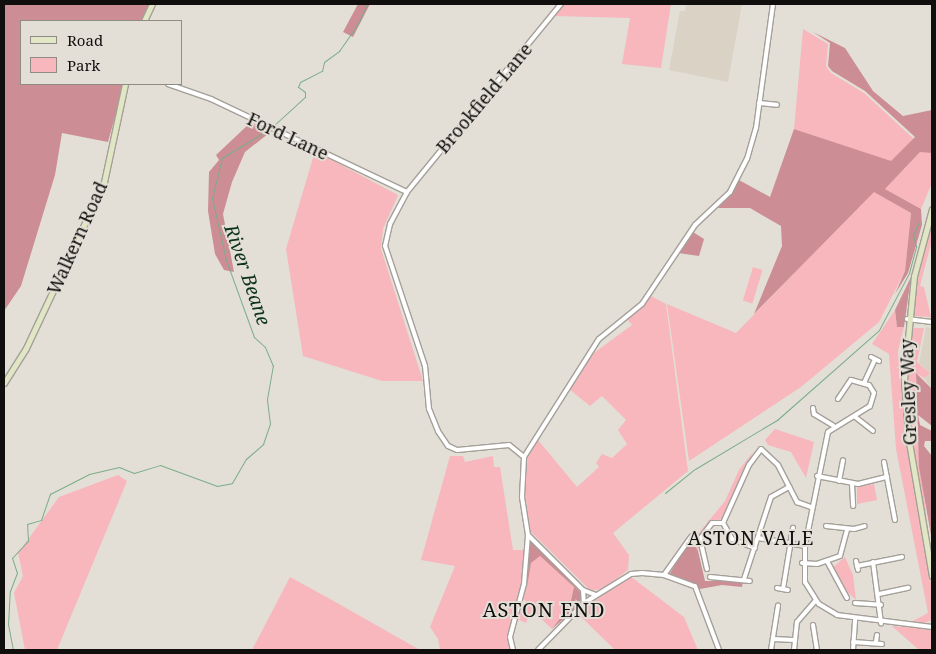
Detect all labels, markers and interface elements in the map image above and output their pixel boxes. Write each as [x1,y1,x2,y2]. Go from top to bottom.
legend [20,20,182,85]
text: Road [67,30,103,50]
street label: Brookfield Lane [432,39,536,157]
text: Park [67,55,100,75]
street label: Ford Lane [244,108,332,164]
street label: Walkern Road [42,178,112,298]
water label: River Beane [219,221,275,329]
street label: Gresley Way [895,338,921,446]
district label: ASTON VALE [686,528,816,550]
district label: ASTON END [481,597,607,621]

